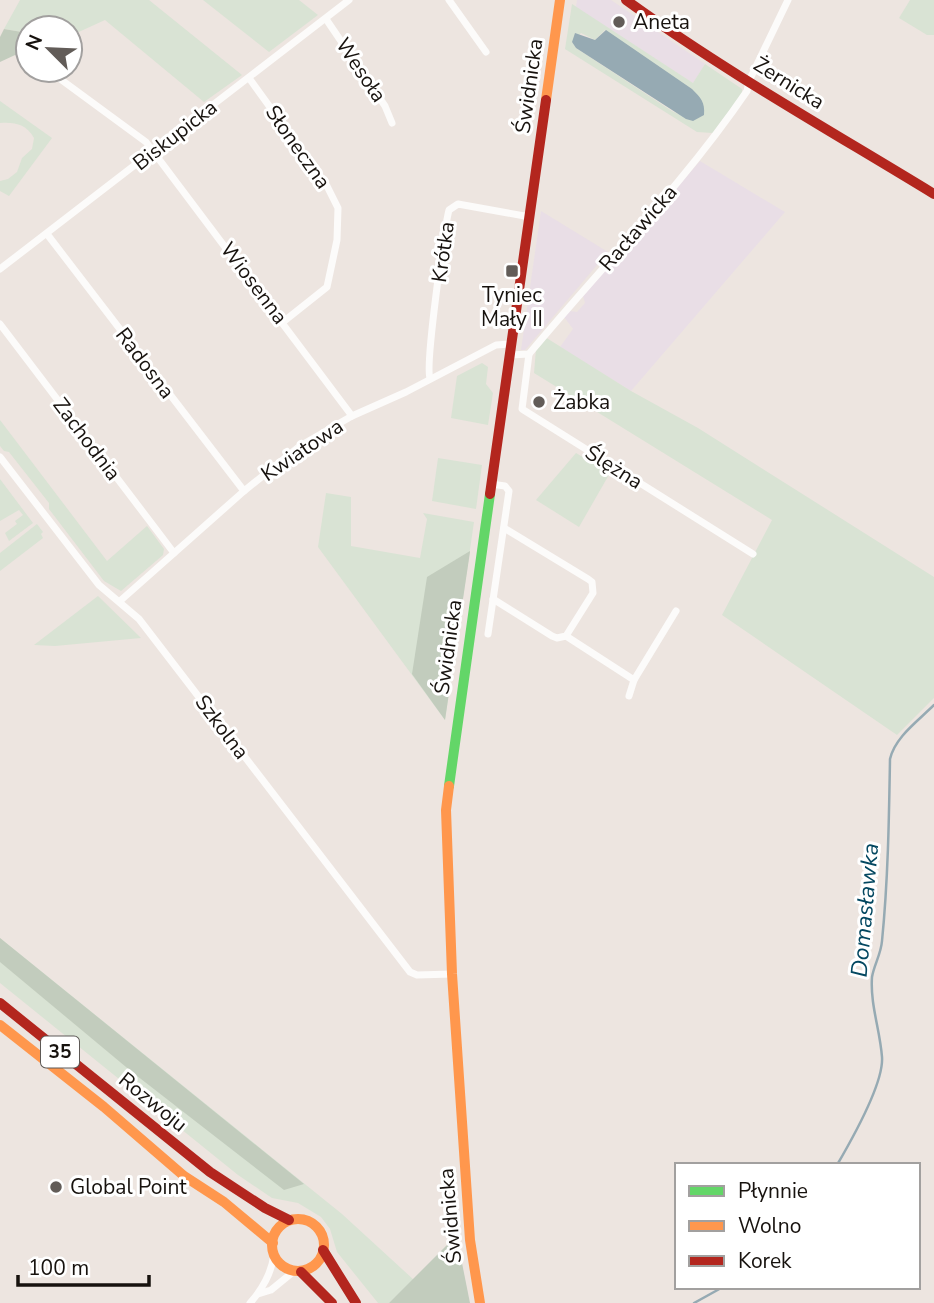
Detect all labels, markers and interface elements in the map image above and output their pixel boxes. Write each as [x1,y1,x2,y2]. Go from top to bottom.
place label: Aneta [633,8,690,36]
north arrow [14,14,84,84]
marker: Aneta [611,14,627,30]
text: N [20,31,49,54]
street label: Wesoła [329,32,393,108]
street label: Świdnicka [508,37,550,135]
street label: Żernicka [748,50,830,116]
street label: Biskupicka [127,93,223,177]
street label: Słoneczna [259,100,337,194]
street label: Racławicka [593,179,683,277]
street label: Krótka [425,220,461,284]
street label: Wiosenna [214,236,294,330]
marker: Tyniec Mały II [504,263,520,279]
place label: Tyniec Mały II [481,281,543,333]
street label: Radosna [109,322,181,404]
place label: Żabka [553,388,610,416]
street label: Zachodnia [47,392,127,486]
marker: Żabka [531,394,547,410]
street label: Kwiatowa [255,412,349,488]
street label: Ślężna [580,438,648,496]
street label: Świdnicka [427,598,469,696]
street label: Szkolna [189,689,255,765]
water label: Domasławka [844,842,886,978]
road number: 35 [41,1036,79,1068]
street label: Rozwoju [113,1066,193,1138]
legend [675,1163,920,1289]
street label: Świdnicka [432,1167,468,1265]
place label: Global Point [70,1173,187,1201]
text: Płynnie [738,1177,808,1205]
marker: Global Point [48,1179,64,1195]
text: Wolno [738,1212,801,1240]
scale bar [18,1244,149,1288]
text: Korek [738,1247,792,1275]
text: 100 m [28,1254,89,1282]

